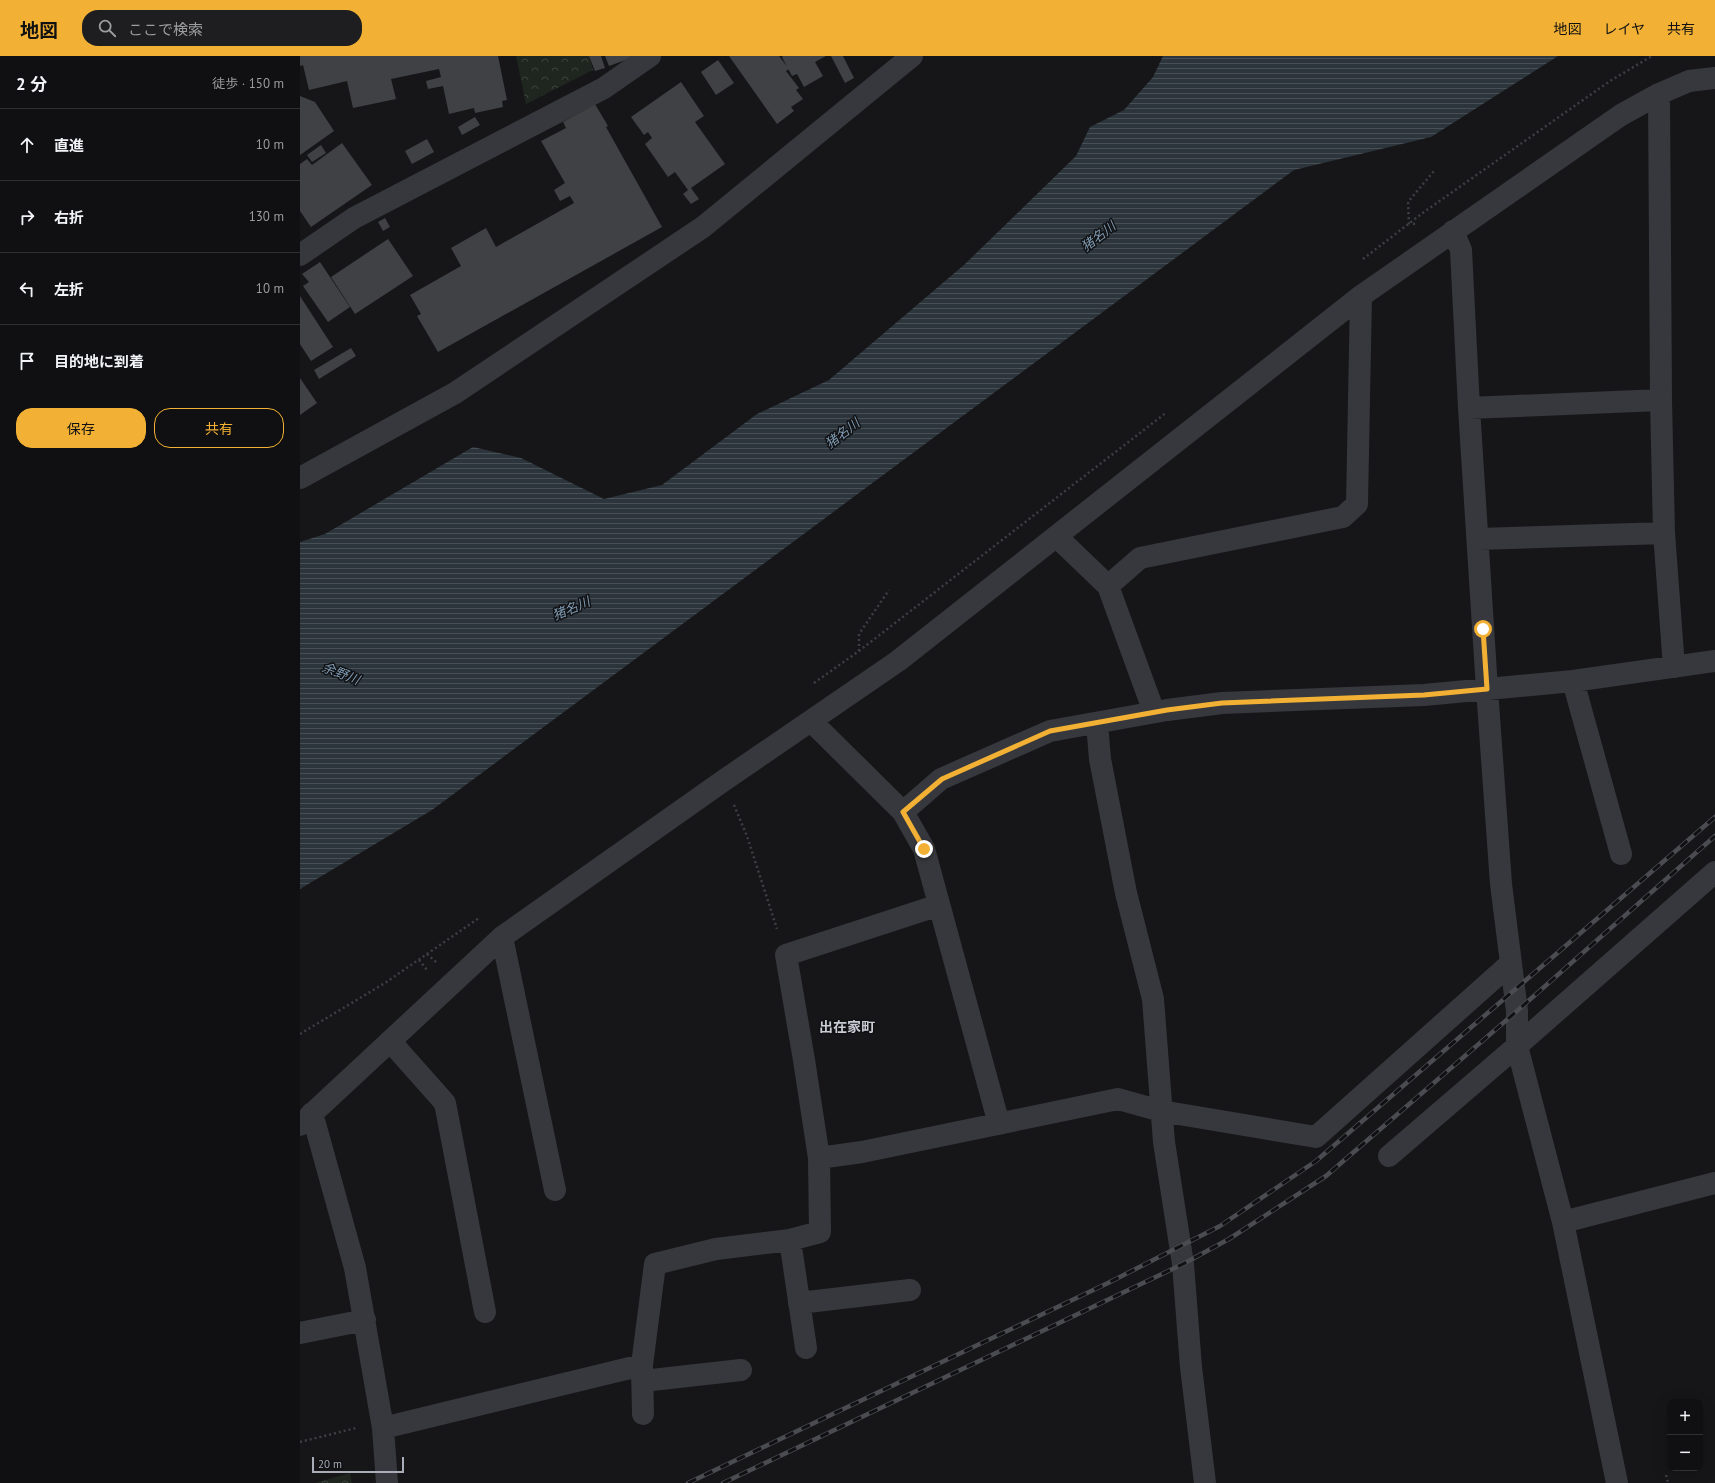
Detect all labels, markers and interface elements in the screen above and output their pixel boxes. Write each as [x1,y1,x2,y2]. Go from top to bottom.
search box [82,10,362,46]
icon: search [96,17,118,39]
text: 地図 [20,18,58,42]
text: ここで検索 [128,20,203,39]
text: 地図 [1553,20,1581,38]
text: レイヤ [1603,20,1645,38]
text: 共有 [1667,20,1695,38]
text: 2 分 [16,73,47,95]
text: 徒歩 · 150 m [212,75,284,92]
icon: ahead [16,134,38,156]
text: 直進 [54,136,84,155]
text: 10 m [256,136,284,153]
icon: right [16,206,38,228]
text: 右折 [54,208,84,227]
text: 130 m [249,208,284,225]
water label: 猪名川 [1078,216,1120,255]
icon: left [16,278,38,300]
text: 左折 [54,280,84,299]
text: 10 m [256,280,284,297]
icon: arrive [16,350,38,372]
text: 目的地に到着 [54,352,144,371]
button: 保存 [16,408,146,448]
button: 共有 [154,408,284,448]
water label: 猪名川 [822,413,864,452]
water label: 猪名川 [550,592,594,624]
route start [1474,620,1492,638]
water label: 余野川 [320,659,364,689]
route end [915,840,933,858]
district label: 出在家町 [819,1018,875,1036]
map controls [1667,1399,1703,1471]
button: + [1667,1399,1703,1435]
button: − [1667,1435,1703,1471]
scale bar [312,1455,404,1474]
text: 20 m [318,1457,342,1471]

